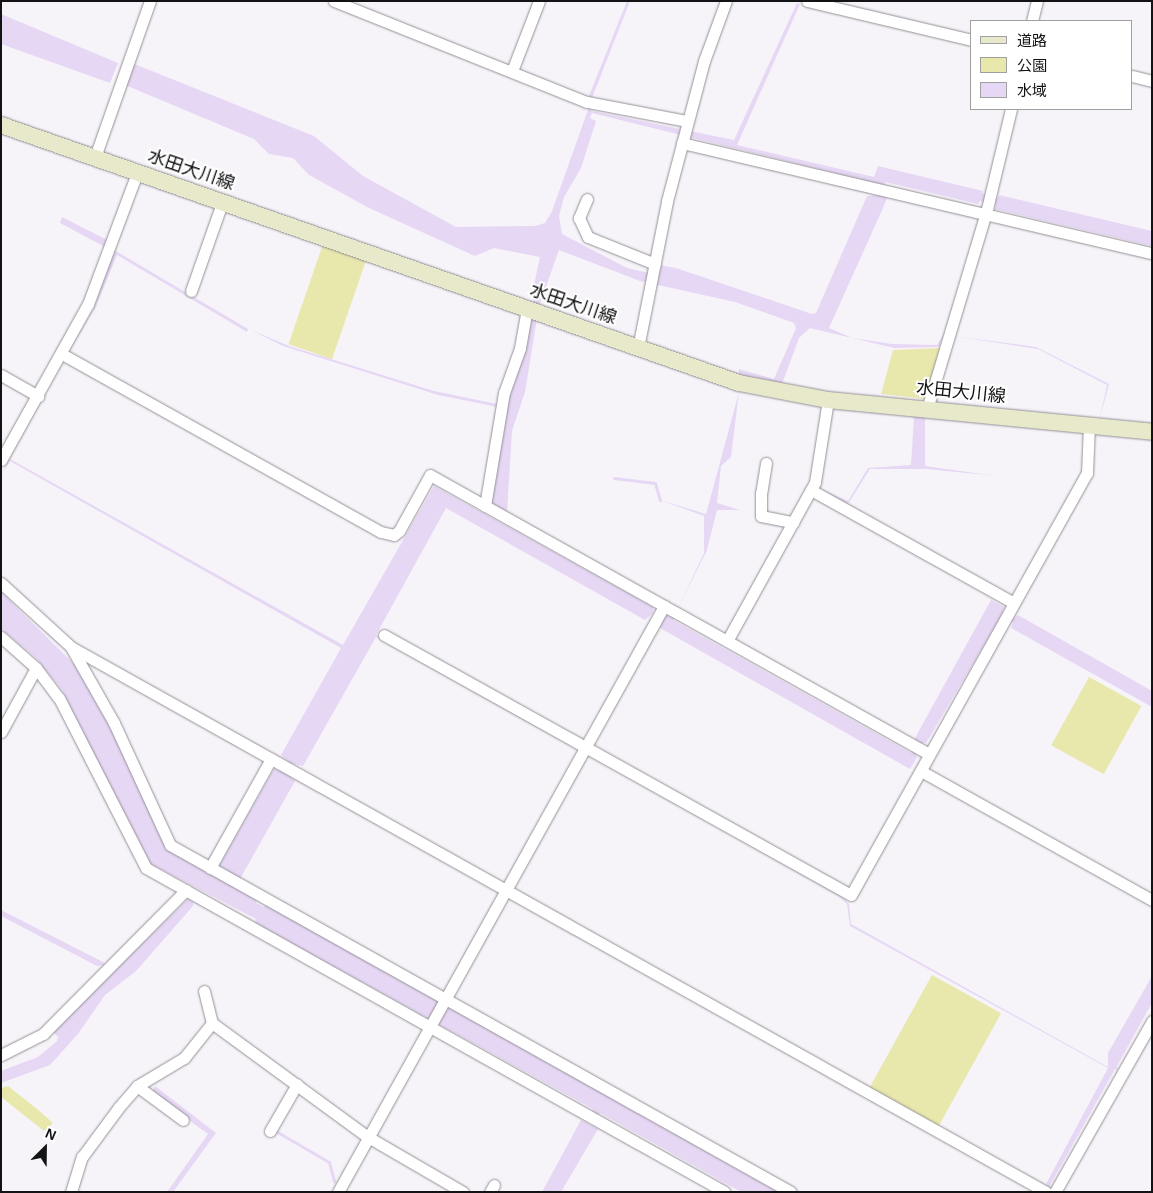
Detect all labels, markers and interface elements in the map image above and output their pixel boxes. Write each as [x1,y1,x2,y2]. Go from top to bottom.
legend [970,20,1133,110]
text: 道路 [1017,32,1047,49]
text: 公園 [1017,57,1047,74]
text: 水域 [1017,82,1047,99]
street label: 水田大川線 [145,145,237,195]
street label: 水田大川線 [527,279,619,329]
street label: 水田大川線 [915,377,1007,407]
north arrow [20,1123,70,1173]
text: N [43,1125,59,1144]

